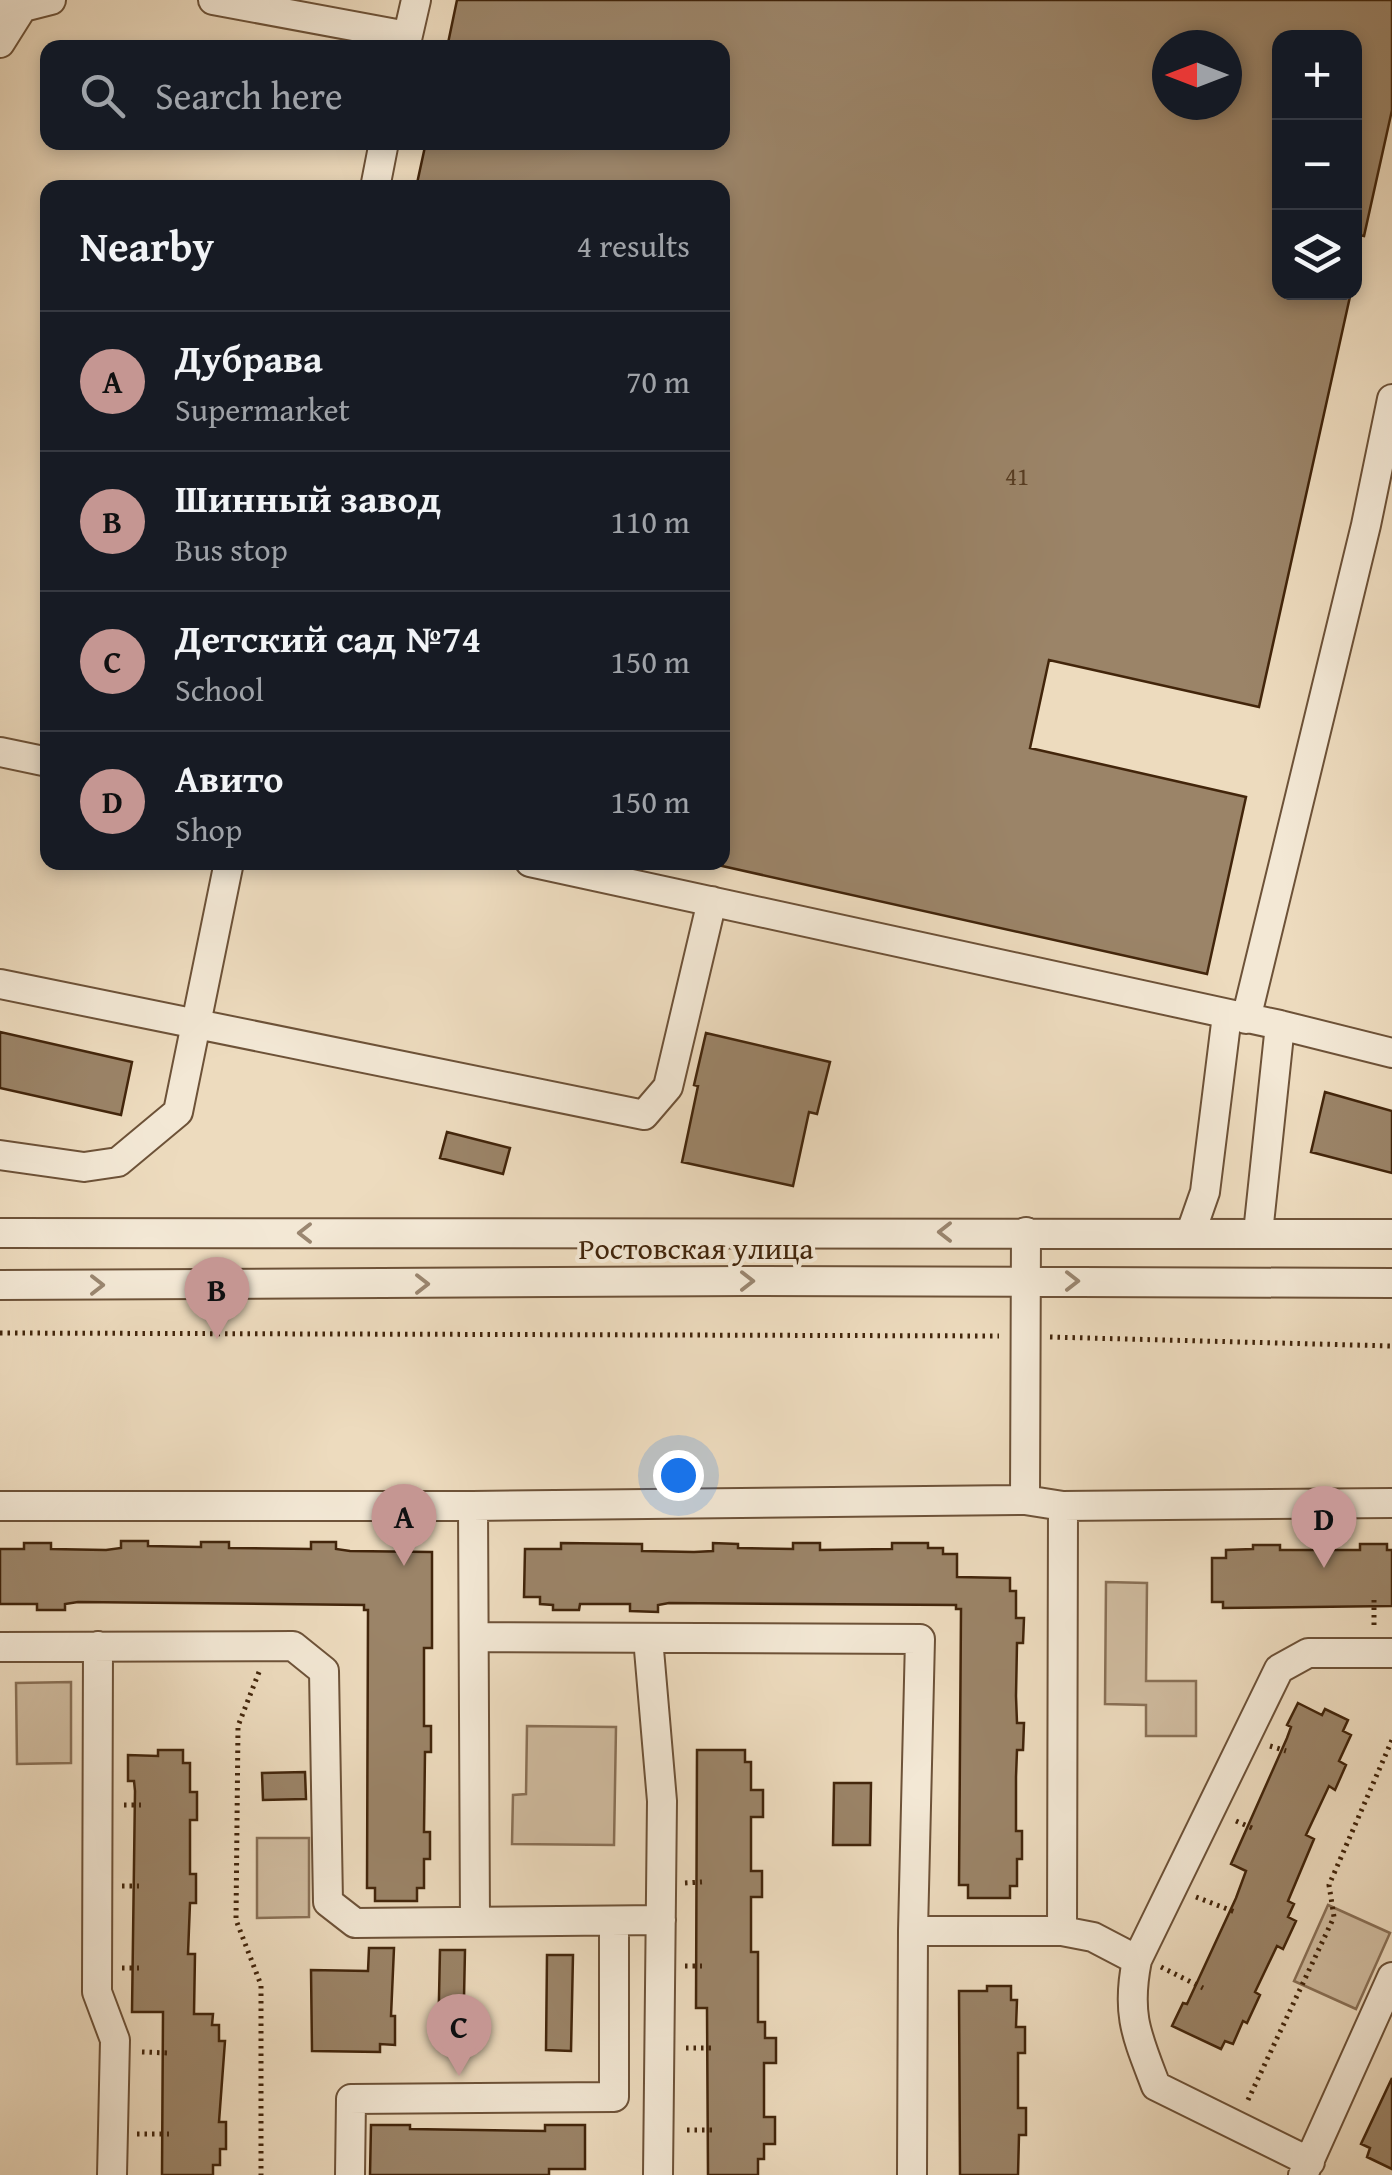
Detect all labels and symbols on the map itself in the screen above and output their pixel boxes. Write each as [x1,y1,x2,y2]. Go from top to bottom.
north arrow [1152,30,1242,120]
house number: 41 [1005,458,1029,494]
one-way arrow [936,1221,952,1243]
one-way arrow [296,1222,312,1244]
street label: Ростовская улица [578,1226,814,1270]
pin: B [184,1256,250,1339]
one-way arrow [740,1270,756,1292]
one-way arrow [1066,1270,1081,1292]
one-way arrow [415,1273,431,1294]
one-way arrow [90,1275,106,1296]
your location [653,1450,704,1501]
pin: A [372,1484,436,1566]
pin: D [1292,1486,1356,1568]
pin: C [426,1994,492,2076]

